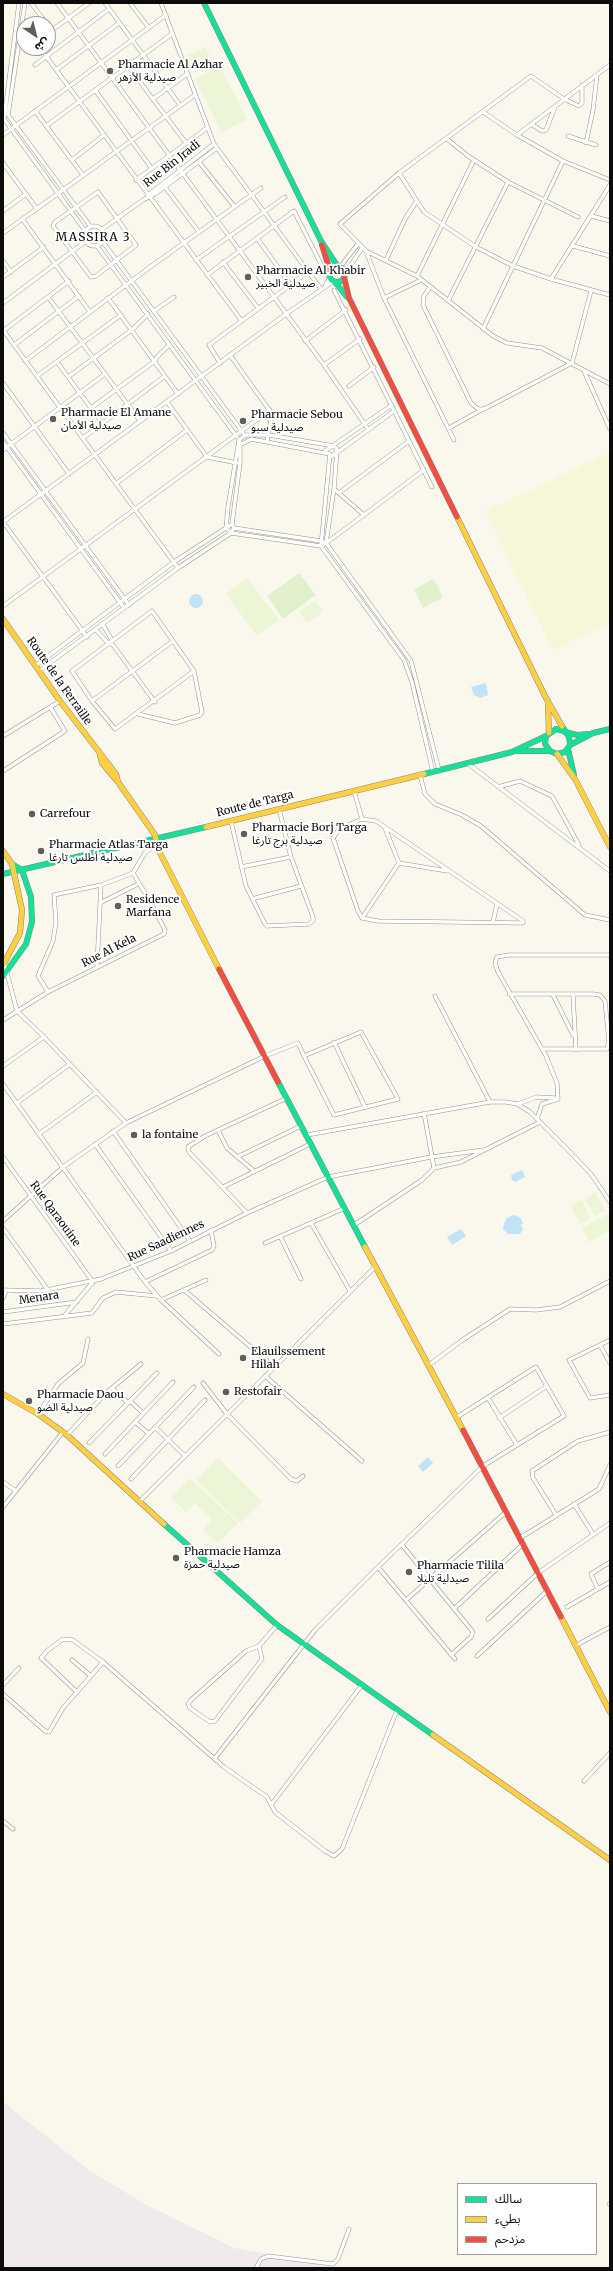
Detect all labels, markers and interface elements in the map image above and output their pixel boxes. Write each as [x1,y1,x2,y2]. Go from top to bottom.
north arrow [16,16,56,56]
text: ش [32,35,53,55]
place label: Pharmacie Al Azhar صيدلية الأزهر [118,58,223,84]
marker: Pharmacie Al Azhar صيدلية الأزهر [105,66,115,76]
street label: Rue Bin Jradi [141,138,203,190]
district label: MASSIRA 3 [55,231,131,245]
place label: Pharmacie Al Khabir صيدلية الخبير [256,264,365,290]
marker: Pharmacie Al Khabir صيدلية الخبير [243,272,253,282]
place label: Pharmacie El Amane صيدلية الأمان [61,406,171,432]
place label: Pharmacie Sebou صيدلية سبو [251,408,343,434]
marker: Pharmacie El Amane صيدلية الأمان [48,414,58,424]
marker: Pharmacie Sebou صيدلية سبو [238,416,248,426]
street label: Route de la Ferraille [24,635,94,727]
street label: Route de Targa [215,788,295,820]
place label: Carrefour [40,807,91,821]
marker: Carrefour [27,809,37,819]
place label: Pharmacie Borj Targa صيدلية برج تارغا [252,821,367,847]
marker: Pharmacie Borj Targa صيدلية برج تارغا [239,829,249,839]
place label: Pharmacie Atlas Targa صيدلية أطلس تارغا [49,838,168,864]
marker: Pharmacie Atlas Targa صيدلية أطلس تارغا [36,846,46,856]
place label: Residence Marfana [126,893,179,919]
marker: Residence Marfana [113,901,123,911]
street label: Rue Al Kela [80,932,138,970]
place label: la fontaine [142,1128,198,1142]
marker: la fontaine [129,1130,139,1140]
street label: Rue Qaraouine [27,1179,83,1249]
street label: Rue Saadiennes [126,1217,206,1265]
street label: Menara [18,1289,60,1307]
place label: Elauilssement Hilah [251,1345,326,1371]
marker: Elauilssement Hilah [238,1353,248,1363]
place label: Restofair [234,1385,282,1399]
marker: Restofair [221,1387,231,1397]
place label: Pharmacie Daou صيدلية الضو [37,1388,124,1414]
marker: Pharmacie Daou صيدلية الضو [24,1396,34,1406]
place label: Pharmacie Hamza صيدلية حمزة [184,1545,281,1571]
marker: Pharmacie Hamza صيدلية حمزة [171,1553,181,1563]
place label: Pharmacie Tilila صيدلية تليلا [417,1559,504,1585]
marker: Pharmacie Tilila صيدلية تليلا [404,1567,414,1577]
legend [457,2183,597,2255]
text: سالك [495,2191,522,2206]
text: بطيء [495,2211,521,2226]
text: مزدحم [495,2231,525,2246]

